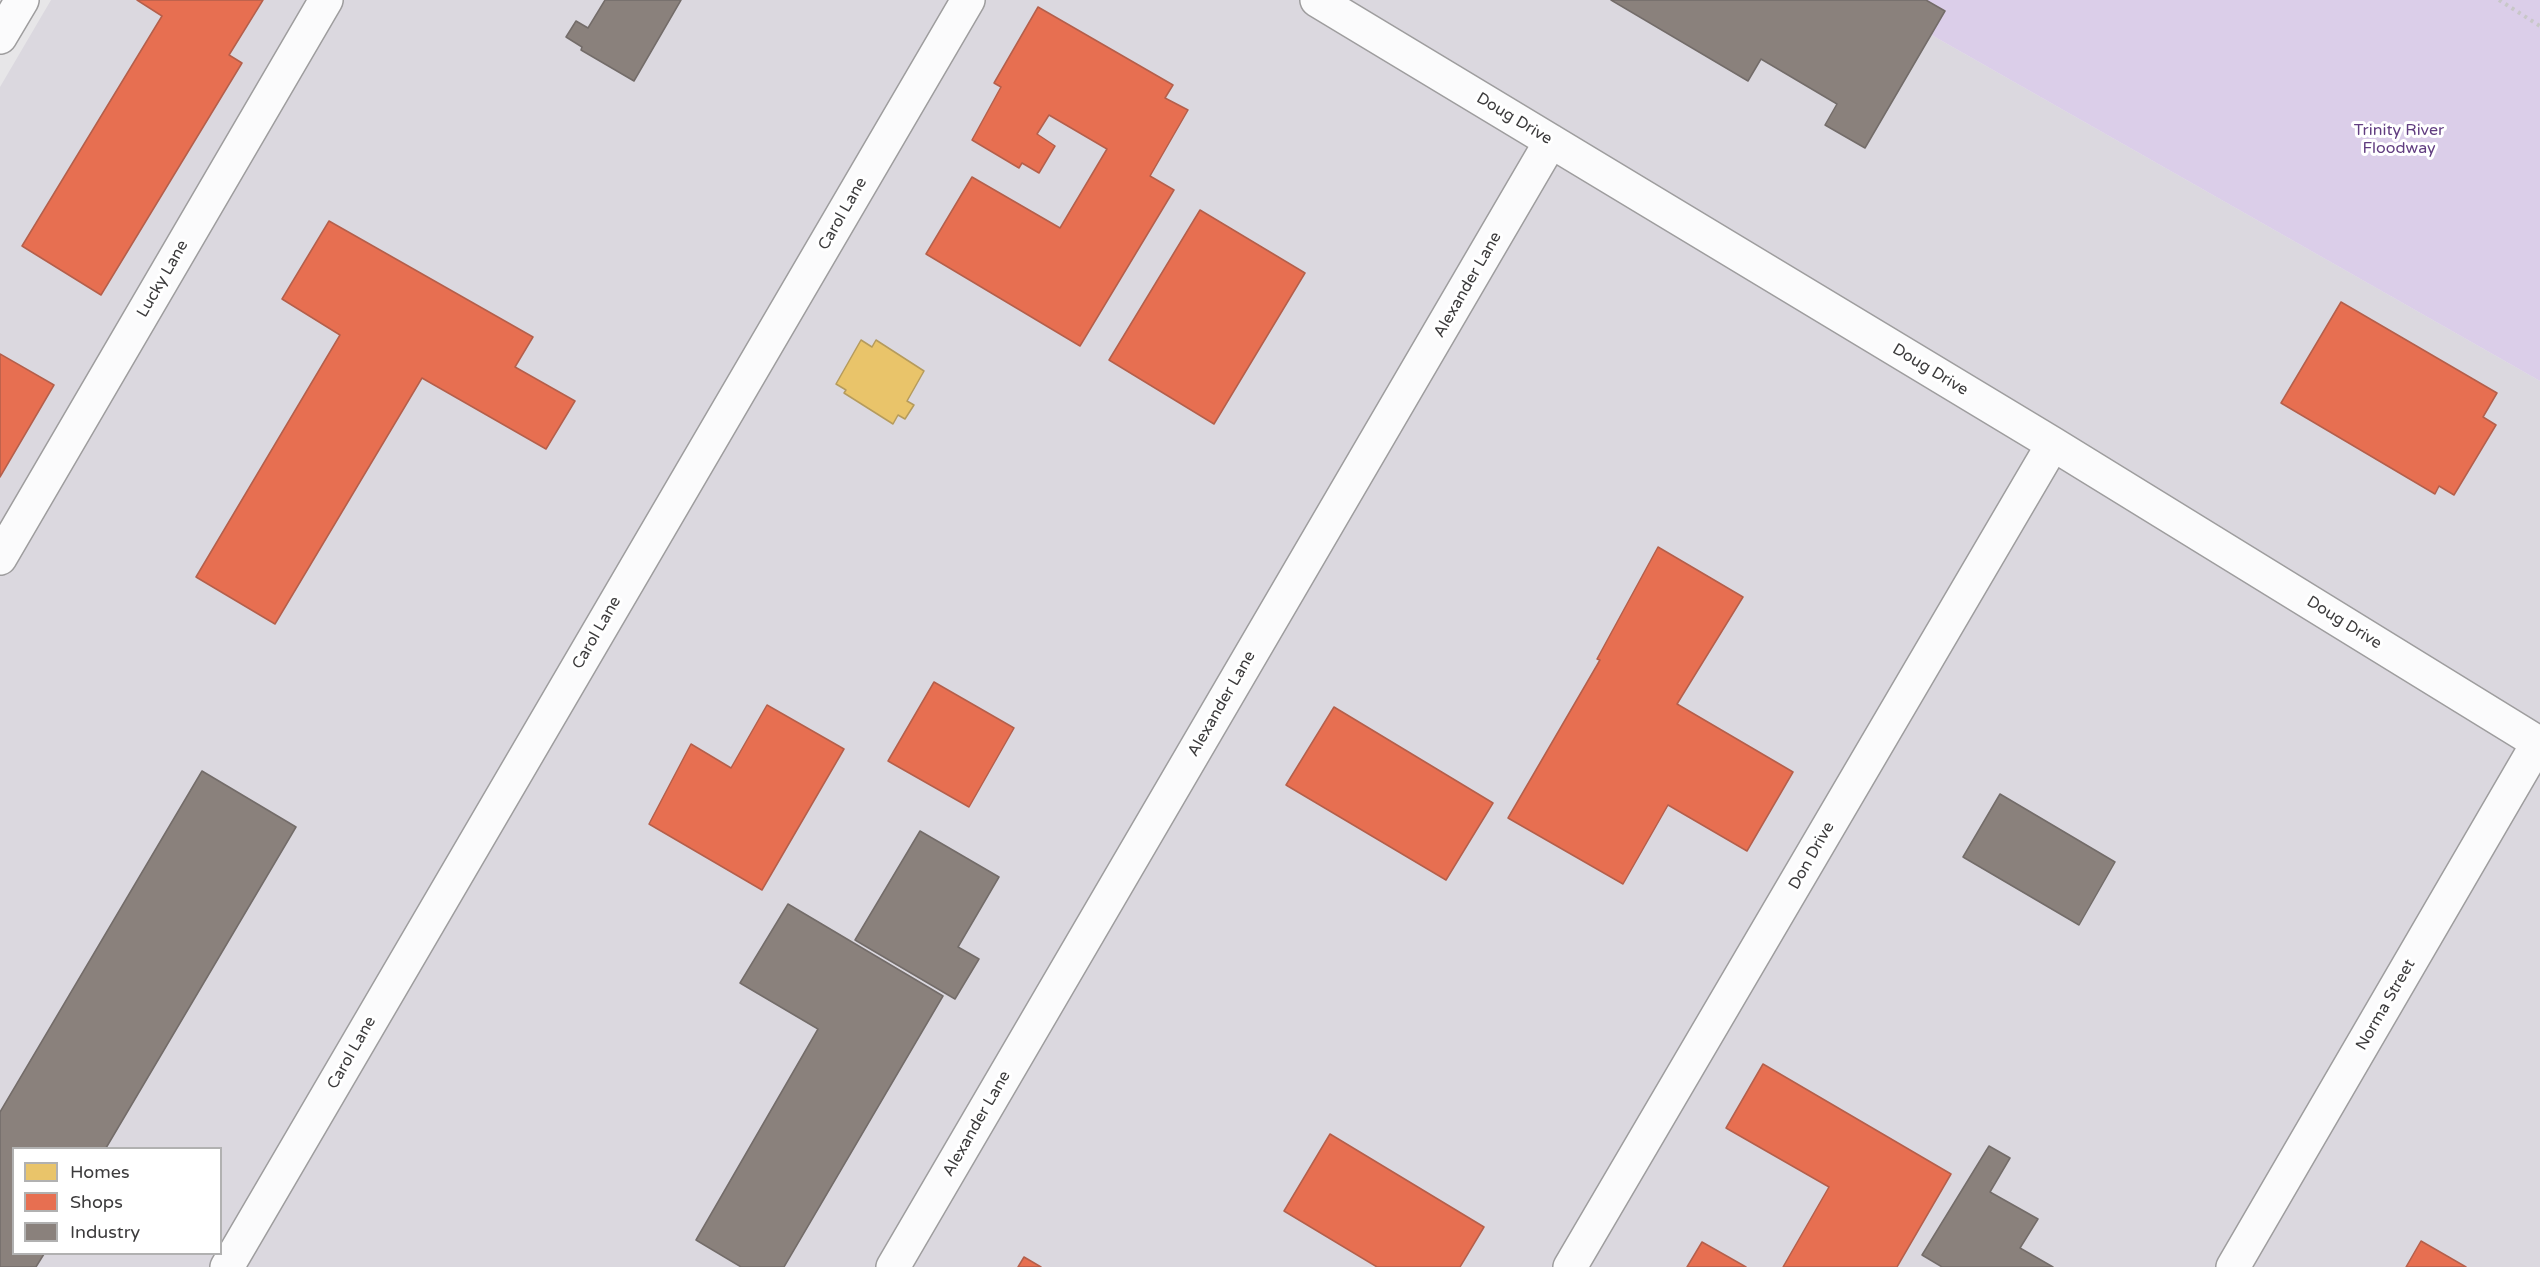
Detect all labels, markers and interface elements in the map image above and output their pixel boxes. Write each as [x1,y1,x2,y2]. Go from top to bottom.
street label: Doug Drive [1473,89,1555,149]
park label: Trinity River Floodway [2354,121,2444,159]
street label: Carol Lane [814,174,872,254]
street label: Alexander Lane [1430,229,1506,341]
street label: Lucky Lane [133,237,193,321]
street label: Doug Drive [1889,340,1971,400]
street label: Doug Drive [2303,592,2385,654]
street label: Carol Lane [568,593,626,673]
street label: Alexander Lane [1184,648,1260,760]
street label: Don Drive [1785,819,1839,893]
street label: Norma Street [2352,956,2420,1054]
street label: Carol Lane [323,1013,381,1093]
street label: Alexander Lane [939,1068,1015,1180]
legend [12,1147,222,1255]
text: Homes [70,1161,130,1183]
text: Shops [70,1191,123,1213]
text: Industry [70,1221,140,1243]

